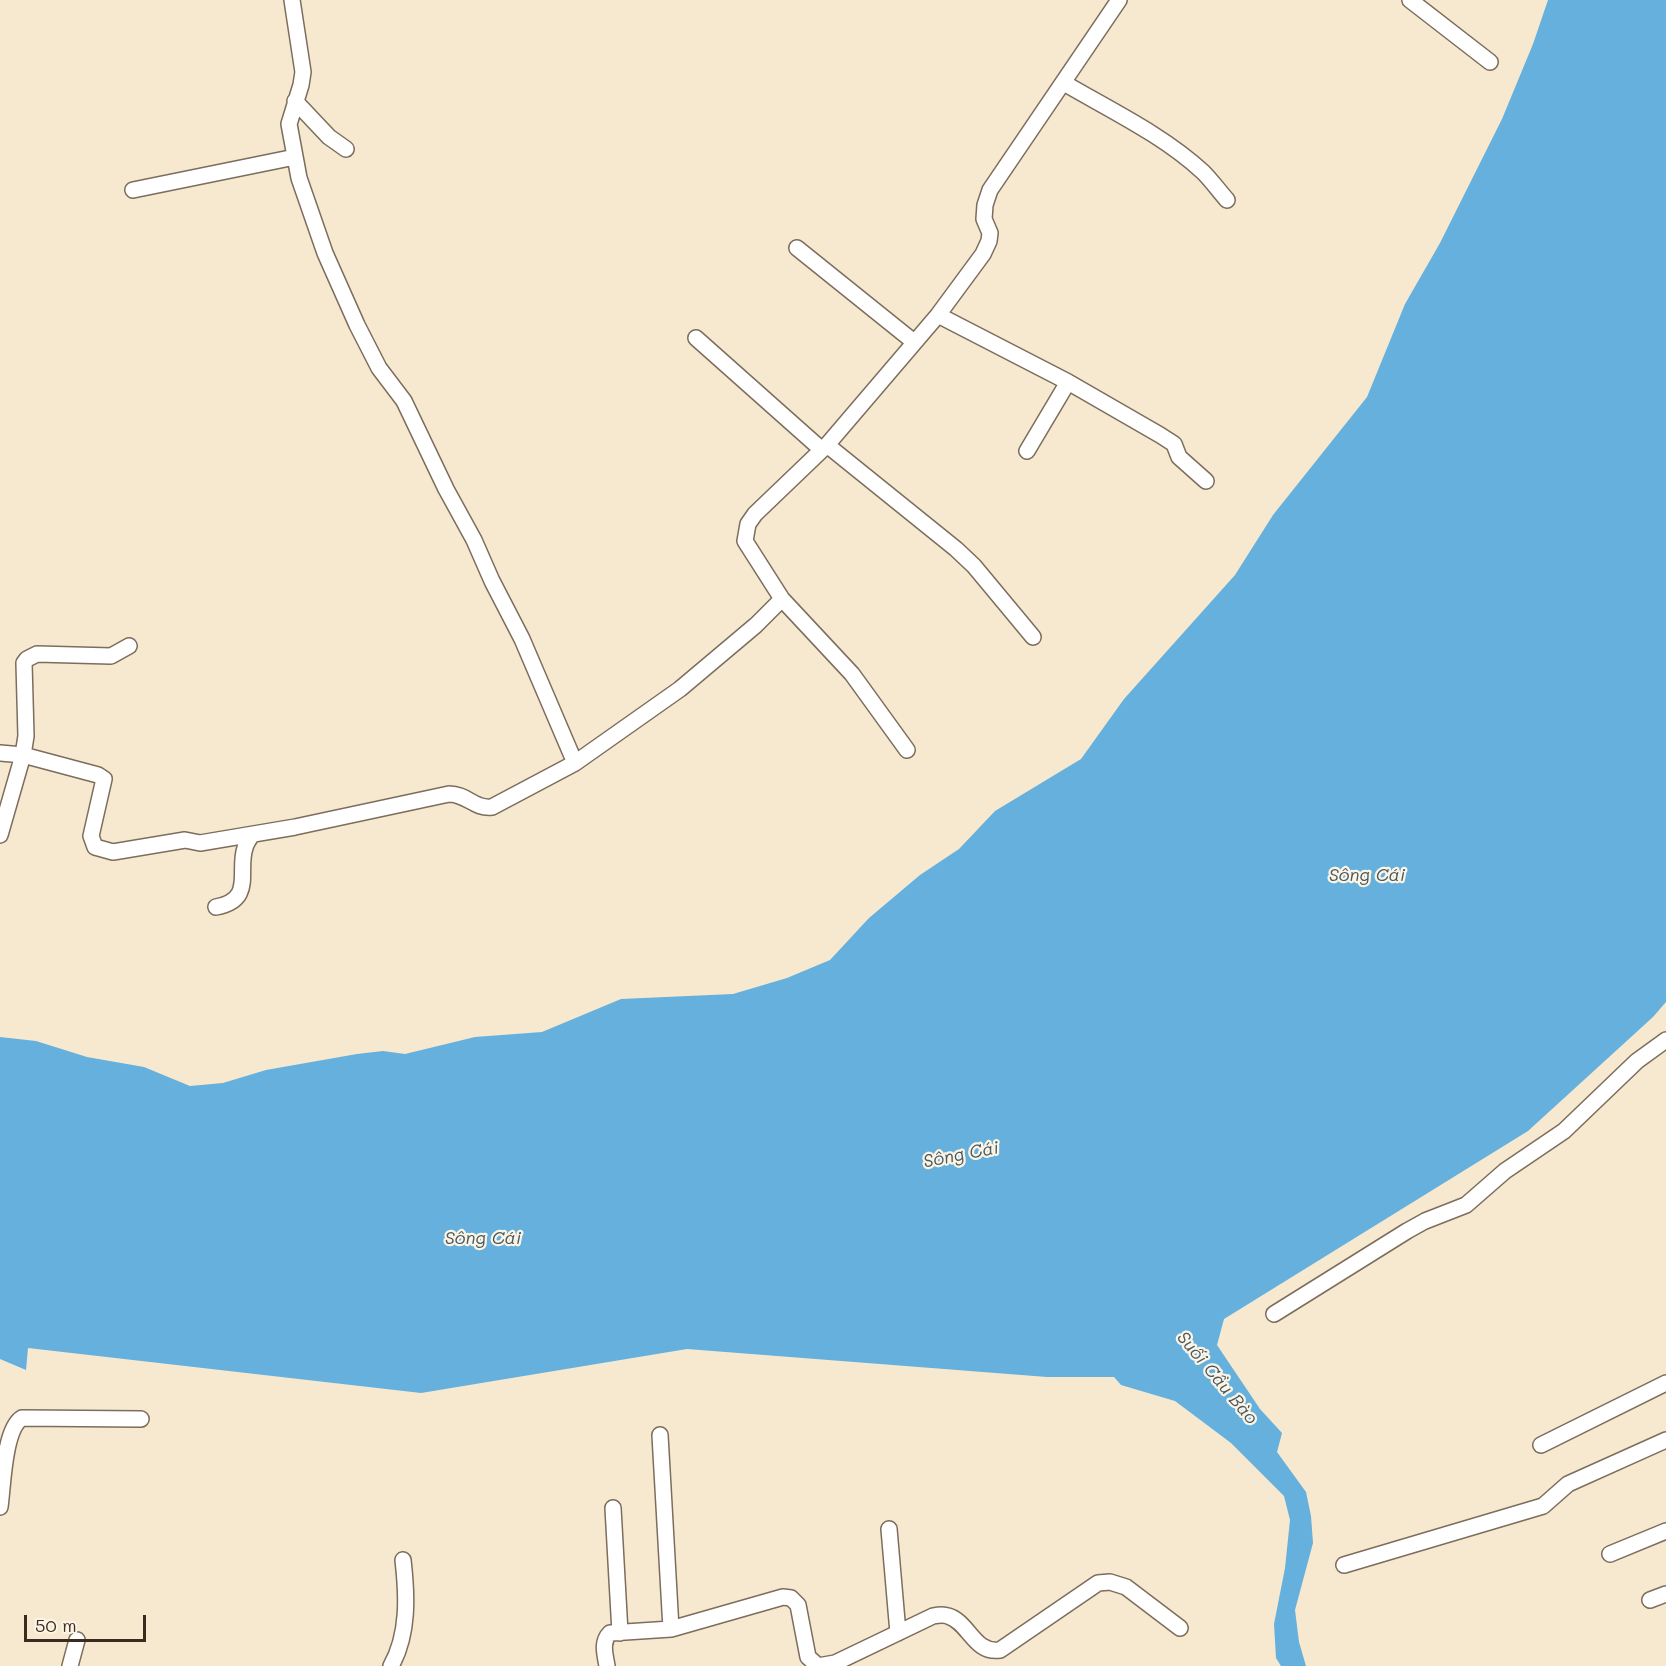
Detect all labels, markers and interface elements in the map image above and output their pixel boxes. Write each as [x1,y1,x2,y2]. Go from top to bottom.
water label: Sông Cái [1329,864,1405,886]
water label: Sông Cái [921,1137,1001,1173]
water label: Sông Cái [445,1227,521,1249]
water label: Suối Cầu Bào [1172,1327,1262,1429]
scale bar [27,1603,148,1641]
text: 50 m [35,1613,77,1637]

